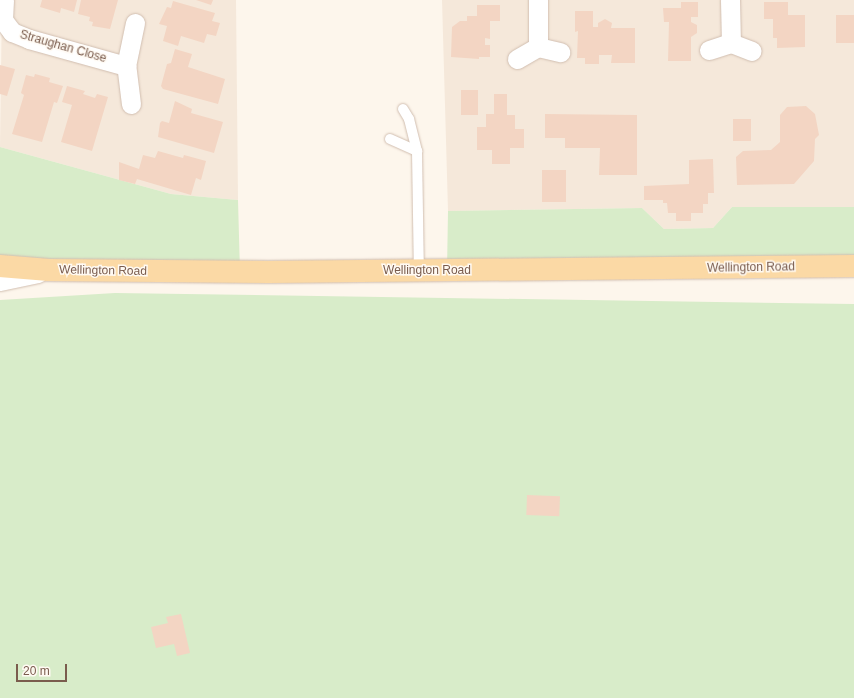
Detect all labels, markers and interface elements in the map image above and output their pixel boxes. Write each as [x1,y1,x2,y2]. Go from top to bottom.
street label: Straughan Close [18,28,108,66]
street label: Wellington Road [707,260,795,276]
street label: Wellington Road [59,263,147,279]
street label: Wellington Road [383,264,471,278]
scale bar [18,656,69,682]
text: 20 m [23,664,50,678]

